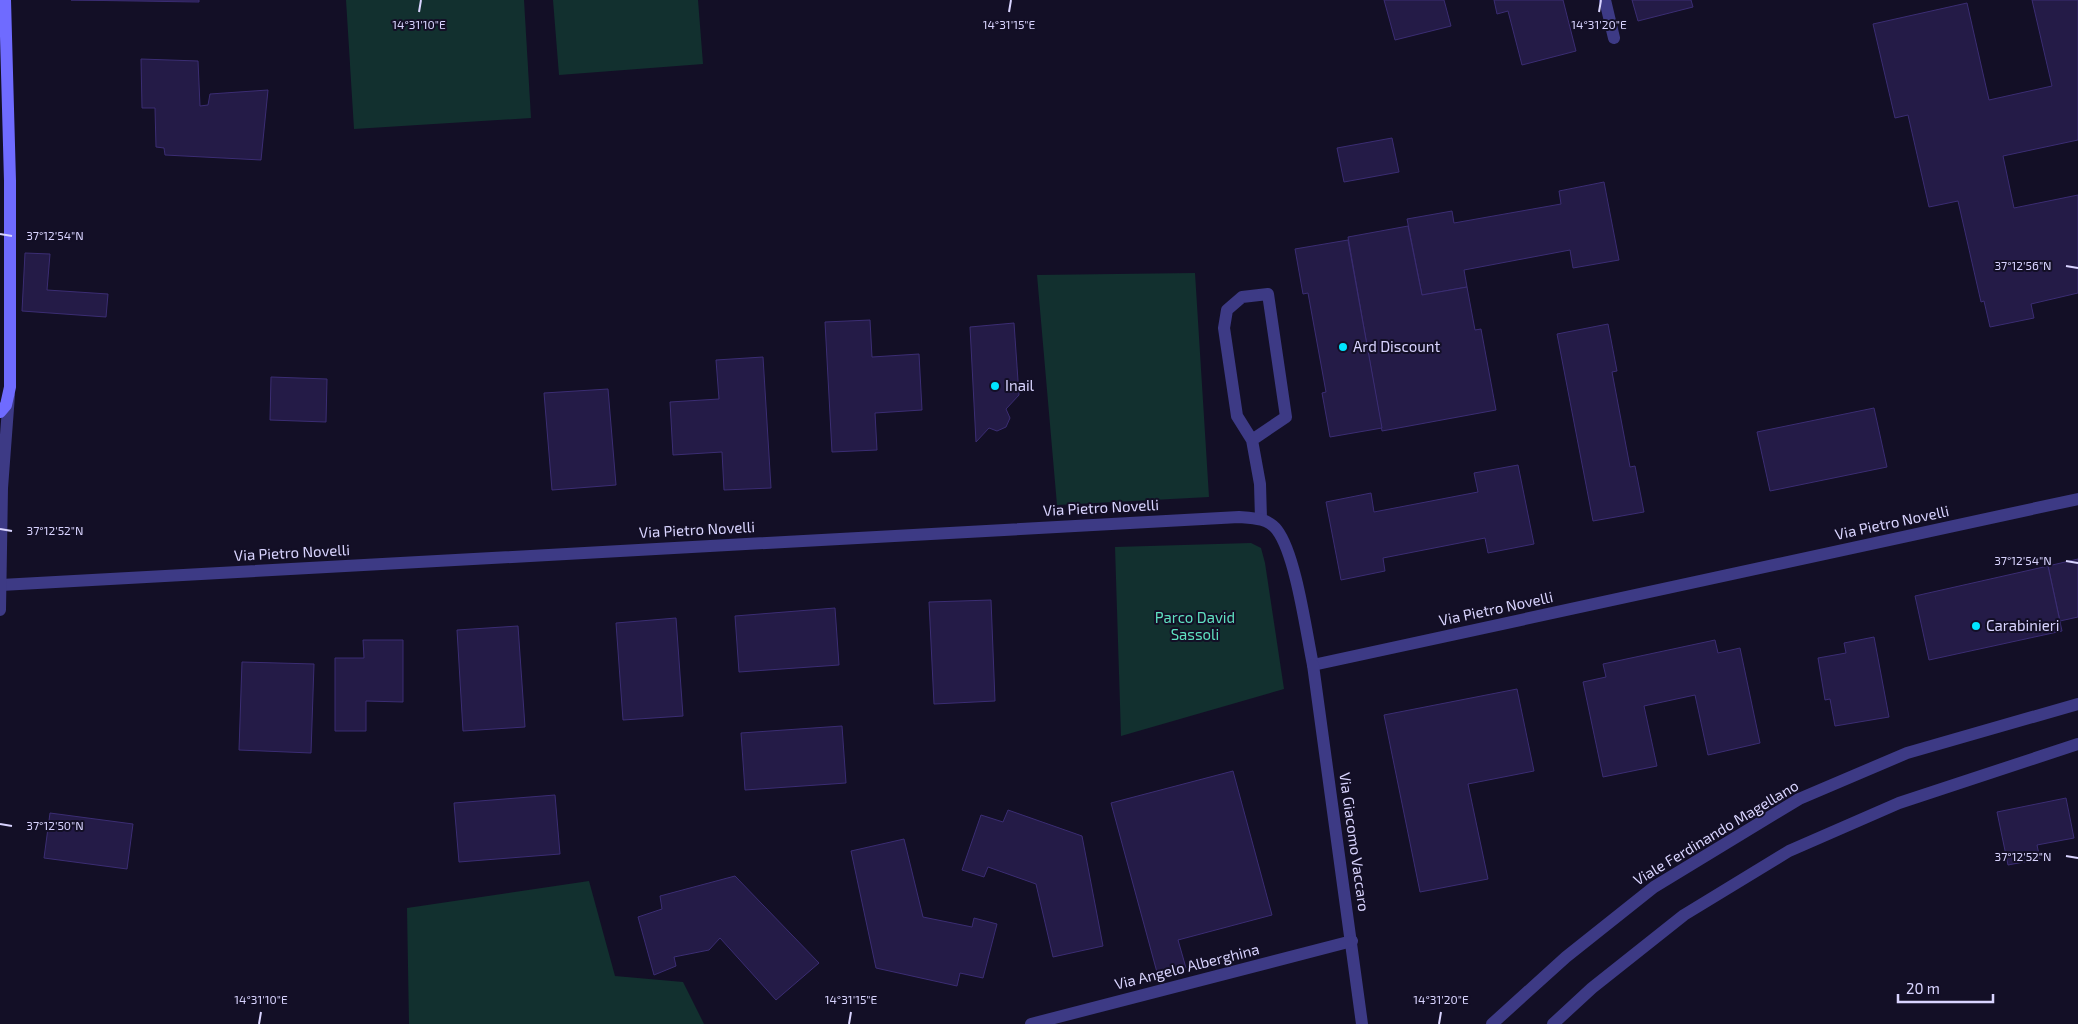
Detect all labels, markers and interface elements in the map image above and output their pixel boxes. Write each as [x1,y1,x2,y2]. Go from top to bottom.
text: 14°31'10"E [392,17,446,31]
text: 14°31'15"E [983,17,1036,31]
text: 14°31'20"E [1571,17,1627,31]
text: 37°12'54"N [26,228,84,242]
text: 37°12'56"N [1994,258,2052,272]
place label: Ard Discount [1353,337,1440,355]
marker: Ard Discount [1337,341,1349,353]
place label: Inail [1005,376,1035,394]
marker: Inail [989,380,1001,392]
street label: Via Pietro Novelli [1043,495,1159,519]
street label: Via Pietro Novelli [1833,501,1950,543]
street label: Via Pietro Novelli [639,517,755,541]
text: 37°12'52"N [26,523,84,537]
street label: Via Pietro Novelli [234,540,350,564]
text: 37°12'54"N [1994,553,2052,567]
street label: Via Pietro Novelli [1437,587,1554,629]
park label: Parco David Sassoli [1155,608,1235,643]
place label: Carabinieri [1986,616,2060,634]
marker: Carabinieri [1970,620,1982,632]
street label: Via Giacomo Vaccaro [1336,771,1374,913]
street label: Viale Ferdinando Magellano [1630,776,1801,889]
text: 37°12'50"N [26,818,84,832]
text: 37°12'52"N [1994,849,2052,863]
street label: Via Angelo Alberghina [1113,939,1261,993]
scale bar [1898,972,1993,1004]
text: 20 m [1906,979,1940,997]
text: 14°31'10"E [234,992,288,1006]
text: 14°31'15"E [825,992,878,1006]
text: 14°31'20"E [1413,992,1469,1006]

